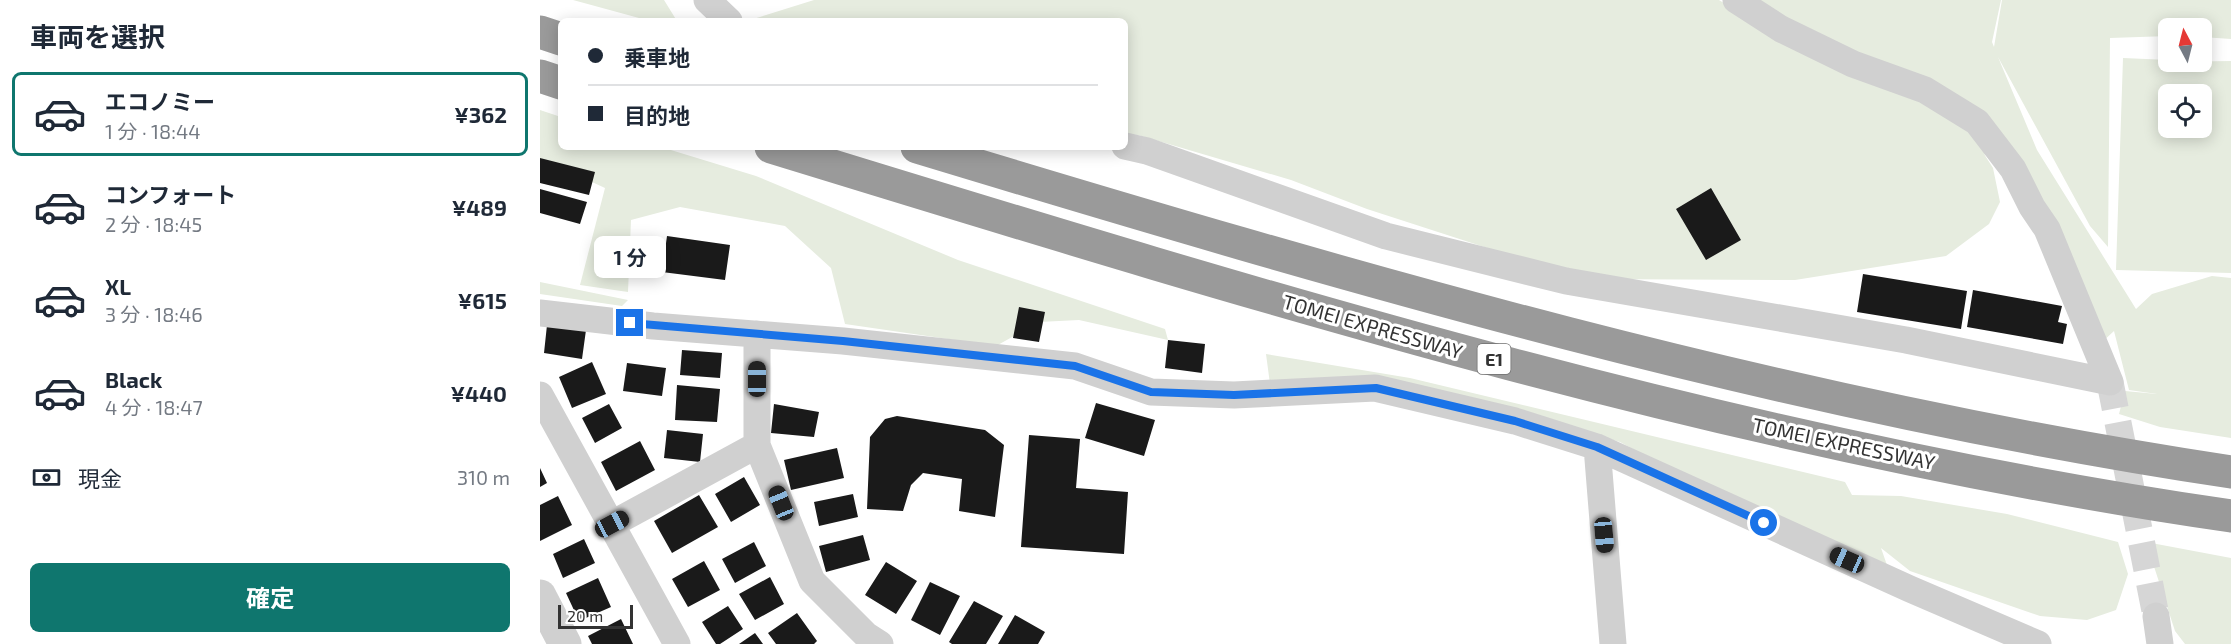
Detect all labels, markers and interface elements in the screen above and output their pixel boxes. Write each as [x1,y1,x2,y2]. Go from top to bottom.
north arrow [2158,18,2212,72]
map controls [2158,18,2212,138]
text: 車両を選択 [30,20,165,52]
text: 乗車地 [624,44,690,70]
button: locate [2158,84,2212,138]
icon: car [33,87,87,141]
text: エコノミー [105,88,215,114]
text: ¥362 [454,101,507,127]
text: 目的地 [624,102,690,128]
text: 1 分 · 18:44 [105,119,200,143]
icon: car [33,180,87,234]
text: コンフォート [105,181,236,207]
text: ¥489 [452,194,507,220]
text: 2 分 · 18:45 [105,212,202,236]
callout: 1 分 [594,236,666,278]
text: 1 分 [614,245,646,269]
icon: car [33,273,87,327]
text: XL [105,273,131,299]
text: ¥615 [458,287,507,313]
street label: TOMEI EXPRESSWAY [1280,289,1466,363]
text: 3 分 · 18:46 [105,302,203,326]
route end [616,309,643,336]
road number: E1 [1478,344,1510,374]
car [748,361,766,397]
icon: car [33,366,87,420]
text: Black [105,366,162,392]
text: ¥440 [450,380,507,406]
text: 4 分 · 18:47 [105,395,203,419]
street label: TOMEI EXPRESSWAY [1751,412,1938,474]
icon: cash [30,461,63,494]
text: 現金 [78,465,122,491]
text: 310 m [457,465,510,489]
car [766,483,796,523]
car [592,508,632,540]
route start [1750,509,1777,536]
car [1593,516,1615,554]
car [1827,544,1867,576]
button: 確定 [30,563,510,632]
scale bar [558,602,633,630]
text: 20 m [567,606,603,625]

